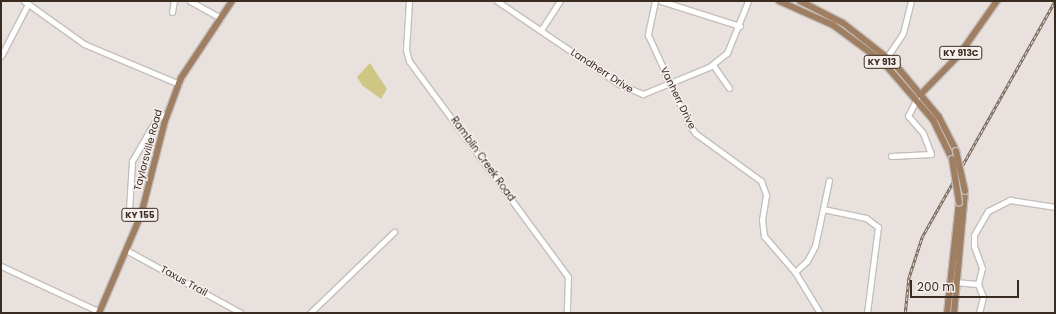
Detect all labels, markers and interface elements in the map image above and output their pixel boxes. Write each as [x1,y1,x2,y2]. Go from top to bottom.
street label: Landherr Drive [569,46,635,96]
road number: KY 913C [939,46,983,60]
road number: KY 913 [863,55,901,69]
street label: Vanherr Drive [658,65,698,131]
street label: Taylorsville Road [131,108,165,192]
street label: Ramblin Creek Road [448,114,518,204]
road number: KY 155 [121,208,159,222]
street label: Taxus Trail [158,263,210,299]
scale bar [912,272,1021,298]
text: 200 m [917,278,955,295]

